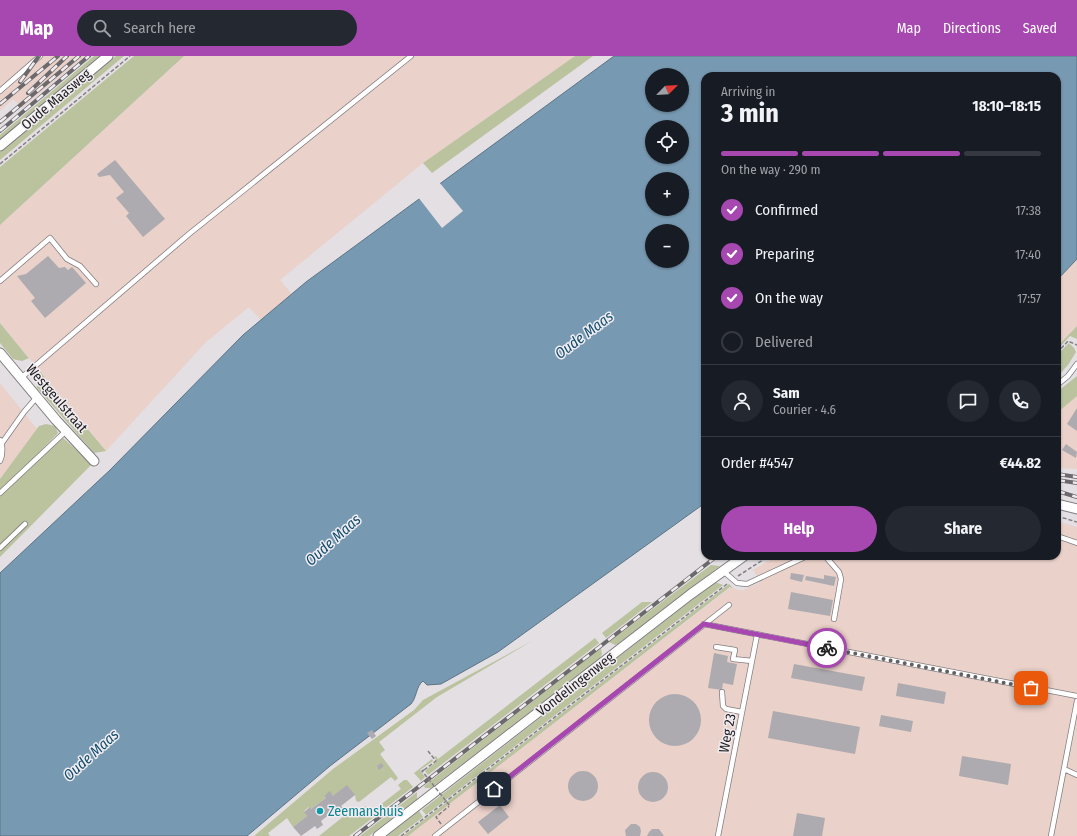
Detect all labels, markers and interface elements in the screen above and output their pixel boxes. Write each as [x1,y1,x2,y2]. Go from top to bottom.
search box [77,10,357,46]
text: Map [20,17,53,40]
icon: search [91,17,113,39]
text: Search here [123,19,196,37]
text: Map [897,20,921,37]
text: Directions [943,20,1001,37]
text: Saved [1023,20,1057,37]
street label: Oude Maasweg [18,65,95,133]
north arrow [645,68,689,112]
map controls [645,68,689,268]
text: Arriving in [721,84,775,99]
text: 18:10–18:15 [972,97,1041,115]
text: 3 min [721,98,779,129]
button: locate [645,120,689,164]
text: On the way · 290 m [721,162,821,177]
button: + [645,172,689,216]
icon: check [721,199,743,221]
text: Confirmed [755,201,818,219]
text: 17:38 [1015,203,1041,218]
button: − [645,224,689,268]
icon: check [721,243,743,265]
text: Preparing [755,245,814,263]
text: 17:40 [1015,247,1041,262]
icon: check [721,287,743,309]
text: On the way [755,289,823,307]
text: 17:57 [1017,291,1041,306]
water label: Oude Maas [551,307,617,363]
text: Delivered [755,333,813,351]
street label: Westgeulstraat [22,361,91,436]
button: person [721,380,763,422]
button: chat [947,380,989,422]
button: phone [999,380,1041,422]
text: Sam [773,384,800,402]
text: Courier · 4.6 [773,402,836,417]
text: Order #4547 [721,454,794,472]
text: €44.82 [1000,454,1041,472]
button: Help [721,506,877,552]
button: Share [885,506,1041,552]
water label: Oude Maas [302,510,365,570]
courier [807,628,847,668]
icon: bike [816,637,838,659]
street label: Vondelingenweg [533,649,618,720]
pin [1014,671,1048,705]
icon: bag [1020,677,1042,699]
street label: Weg 23 [715,712,740,754]
water label: Oude Maas [60,725,123,785]
pin [477,772,511,806]
icon: home [483,778,505,800]
place label: Zeemanshuis [328,803,403,820]
marker: Zeemanshuis [315,806,325,816]

